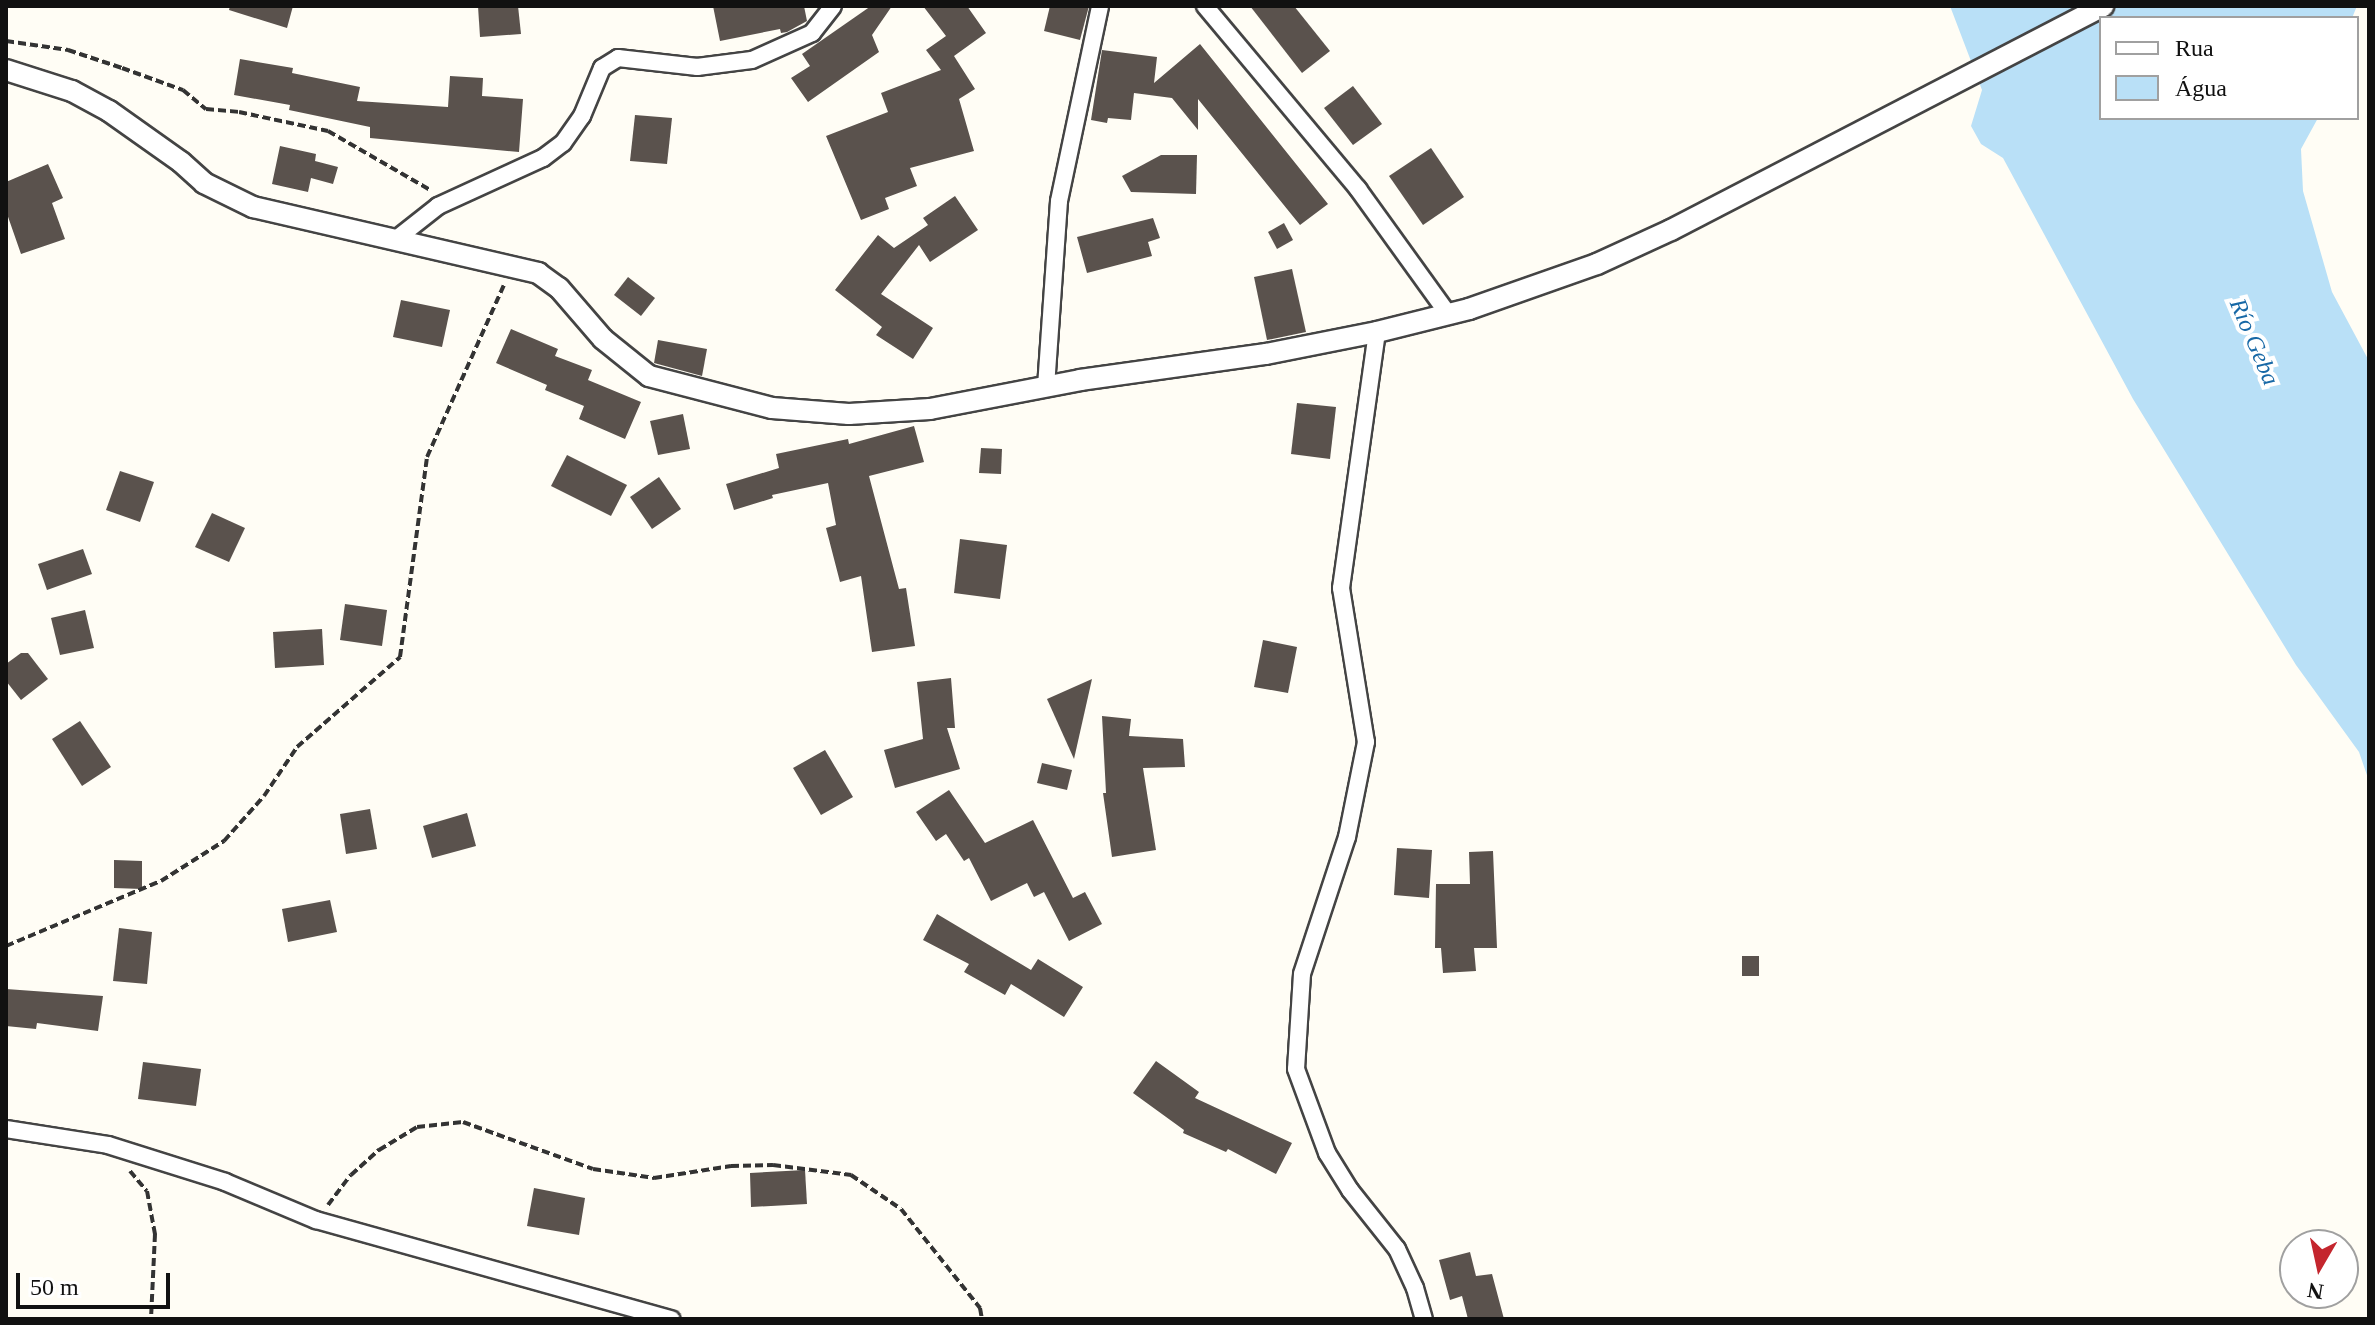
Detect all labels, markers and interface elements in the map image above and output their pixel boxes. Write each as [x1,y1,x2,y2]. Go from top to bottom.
legend [2099,16,2359,120]
text: Rua [2175,35,2214,61]
text: Água [2175,75,2227,101]
water label: Río Geba [2223,294,2285,390]
north arrow [2279,1229,2359,1309]
scale bar [20,1257,174,1307]
text: 50 m [30,1274,79,1300]
text: N [2306,1278,2325,1305]

